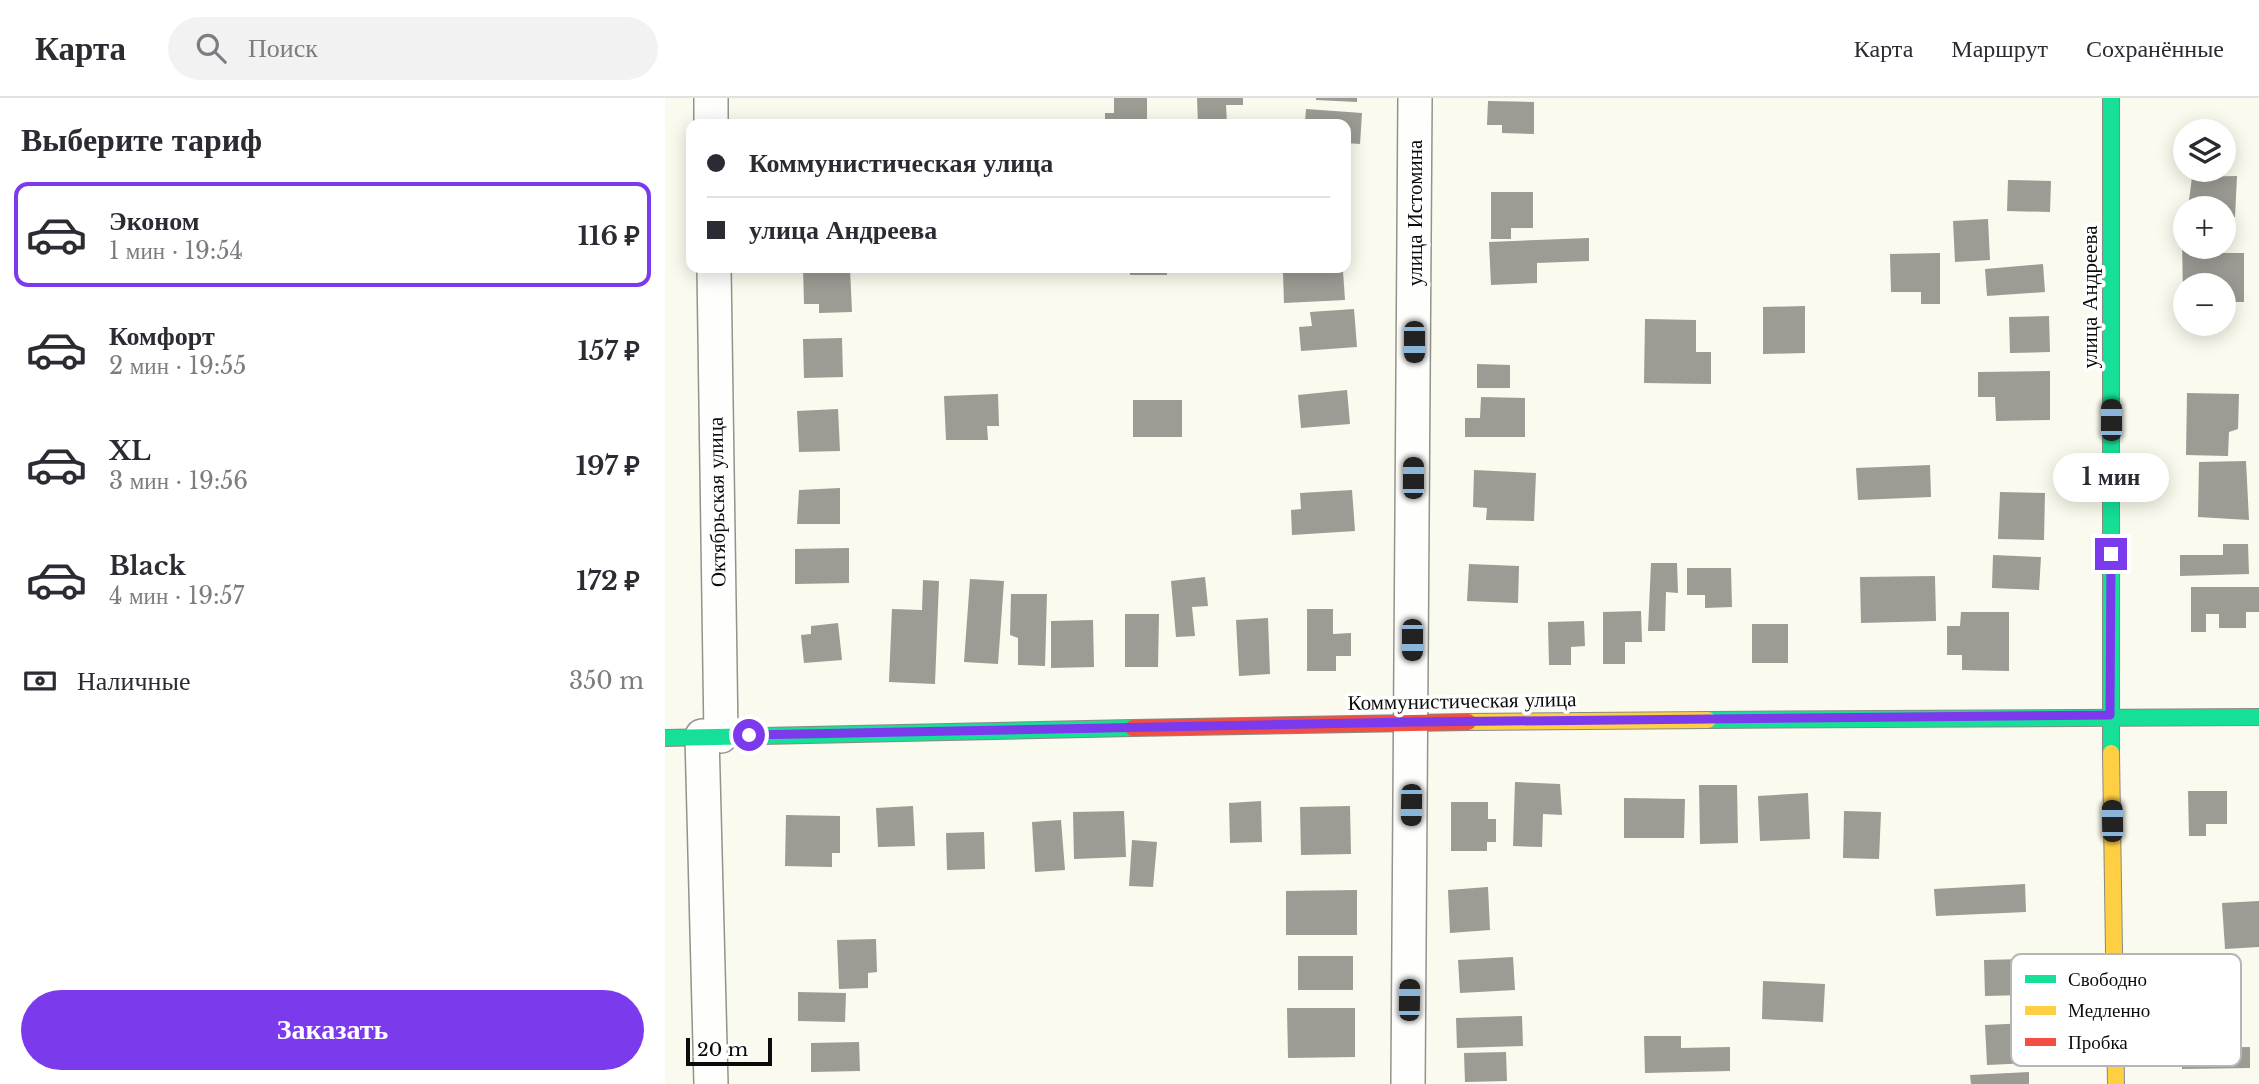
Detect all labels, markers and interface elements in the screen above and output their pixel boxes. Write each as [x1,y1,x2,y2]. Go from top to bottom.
search box [168,17,658,80]
text: Карта [35,28,126,69]
icon: search [192,29,230,67]
text: Поиск [248,32,318,64]
text: Карта [1854,34,1913,63]
text: Маршрут [1951,34,2048,63]
text: Сохранённые [2086,34,2224,63]
map controls [2173,119,2236,336]
button: layers [2173,119,2236,182]
text: Выберите тариф [21,120,262,160]
street label: улица Истомина [1402,139,1428,286]
text: Коммунистическая улица [749,147,1053,179]
button: + [2173,196,2236,259]
icon: car [25,203,88,266]
text: Эконом [109,205,199,237]
text: улица Андреева [749,214,937,246]
text: 116 ₽ [578,220,640,252]
street label: улица Андреева [2077,225,2103,369]
text: 1 мин · 19:54 [109,237,243,265]
button: − [2173,273,2236,336]
icon: car [25,318,88,381]
text: Комфорт [109,320,215,352]
car [1404,321,1425,363]
text: 157 ₽ [578,335,640,367]
text: 2 мин · 19:55 [109,352,246,380]
car [2101,399,2122,441]
street label: Октябрьская улица [703,416,731,587]
icon: car [25,433,88,496]
text: XL [109,435,151,467]
text: 197 ₽ [576,450,640,482]
callout: 1 мин [2053,452,2169,502]
car [1403,457,1424,499]
text: 1 мин [2082,463,2140,491]
text: 3 мин · 19:56 [109,467,248,495]
route end [2095,538,2127,570]
icon: car [25,548,88,611]
text: Black [109,550,186,582]
text: 172 ₽ [576,565,640,597]
text: 4 мин · 19:57 [109,582,244,610]
car [1402,619,1423,661]
icon: cash [21,662,59,700]
text: Наличные [77,665,190,697]
text: 350 m [569,667,644,695]
street label: Коммунистическая улица [1347,686,1577,716]
route start [733,719,765,751]
car [1401,784,1422,826]
car [2102,800,2123,842]
legend [2011,954,2241,1066]
text: Свободно [2068,968,2147,991]
car [1399,979,1420,1021]
button: Заказать [21,990,644,1070]
text: Медленно [2068,999,2150,1022]
text: Пробка [2068,1031,2128,1054]
scale bar [686,1035,772,1067]
text: 20 m [697,1038,748,1061]

